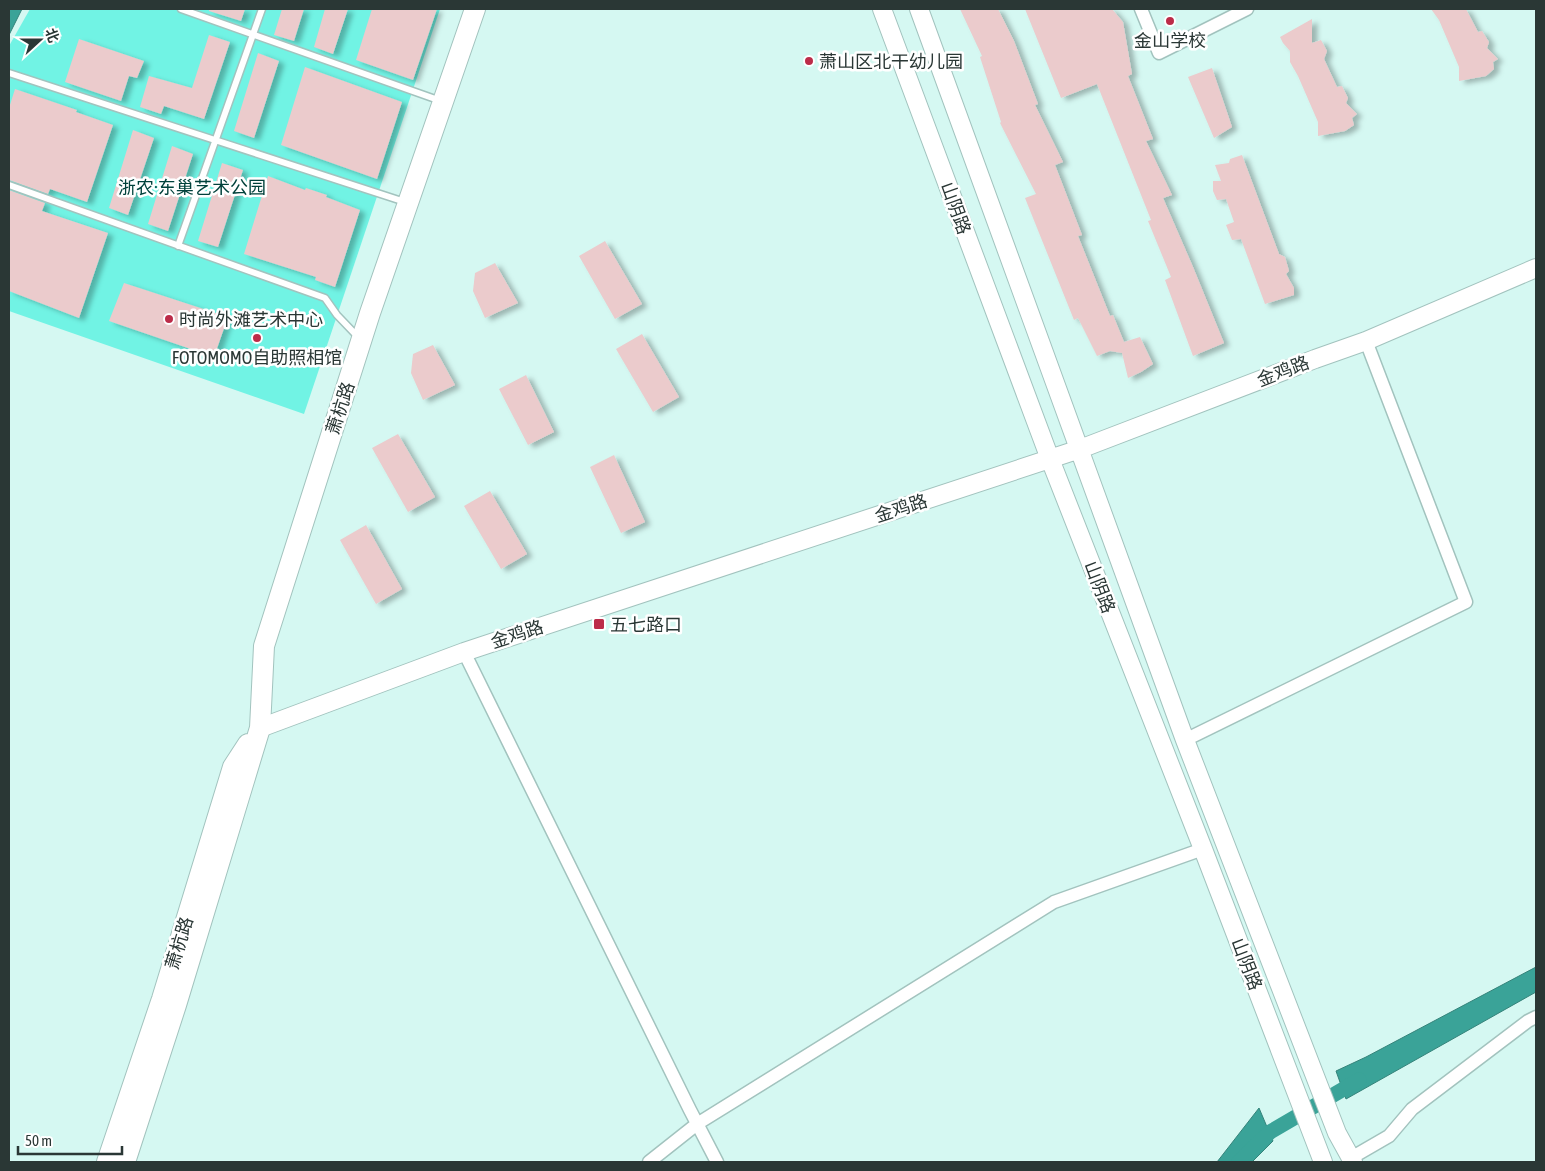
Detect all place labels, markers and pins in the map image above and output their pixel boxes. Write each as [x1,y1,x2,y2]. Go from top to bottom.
marker: 金山学校 [1164,15,1176,27]
place label: 金山学校 [1134,30,1206,51]
place label: 萧山区北干幼儿园 [819,51,963,72]
marker: 萧山区北干幼儿园 [803,55,815,67]
place label: 时尚外滩艺术中心 [179,309,323,330]
marker: 时尚外滩艺术中心 [163,313,175,325]
marker: FOTOMOMO自助照相馆 [251,332,263,344]
place label: FOTOMOMO自助照相馆 [172,347,342,368]
place label: 五七路口 [610,614,682,635]
marker: 五七路口 [592,617,606,631]

